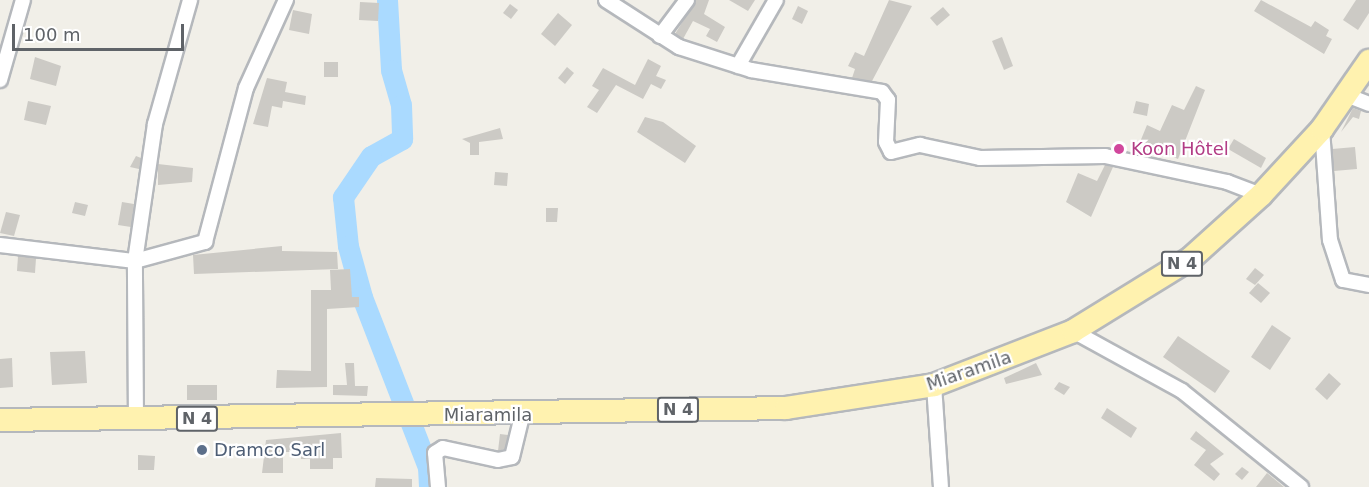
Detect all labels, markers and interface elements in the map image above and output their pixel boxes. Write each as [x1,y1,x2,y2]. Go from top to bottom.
scale bar [15,12,188,50]
text: 100 m [23,24,81,45]
place label: Koon Hôtel [1131,138,1229,160]
marker: Koon Hôtel [1112,142,1126,156]
road number: N 4 [1160,251,1204,277]
street label: Miaramila [924,346,1014,396]
road number: N 4 [656,397,700,423]
street label: Miaramila [444,404,532,426]
road number: N 4 [174,406,220,432]
place label: Dramco Sarl [214,439,325,461]
marker: Dramco Sarl [195,443,209,457]

